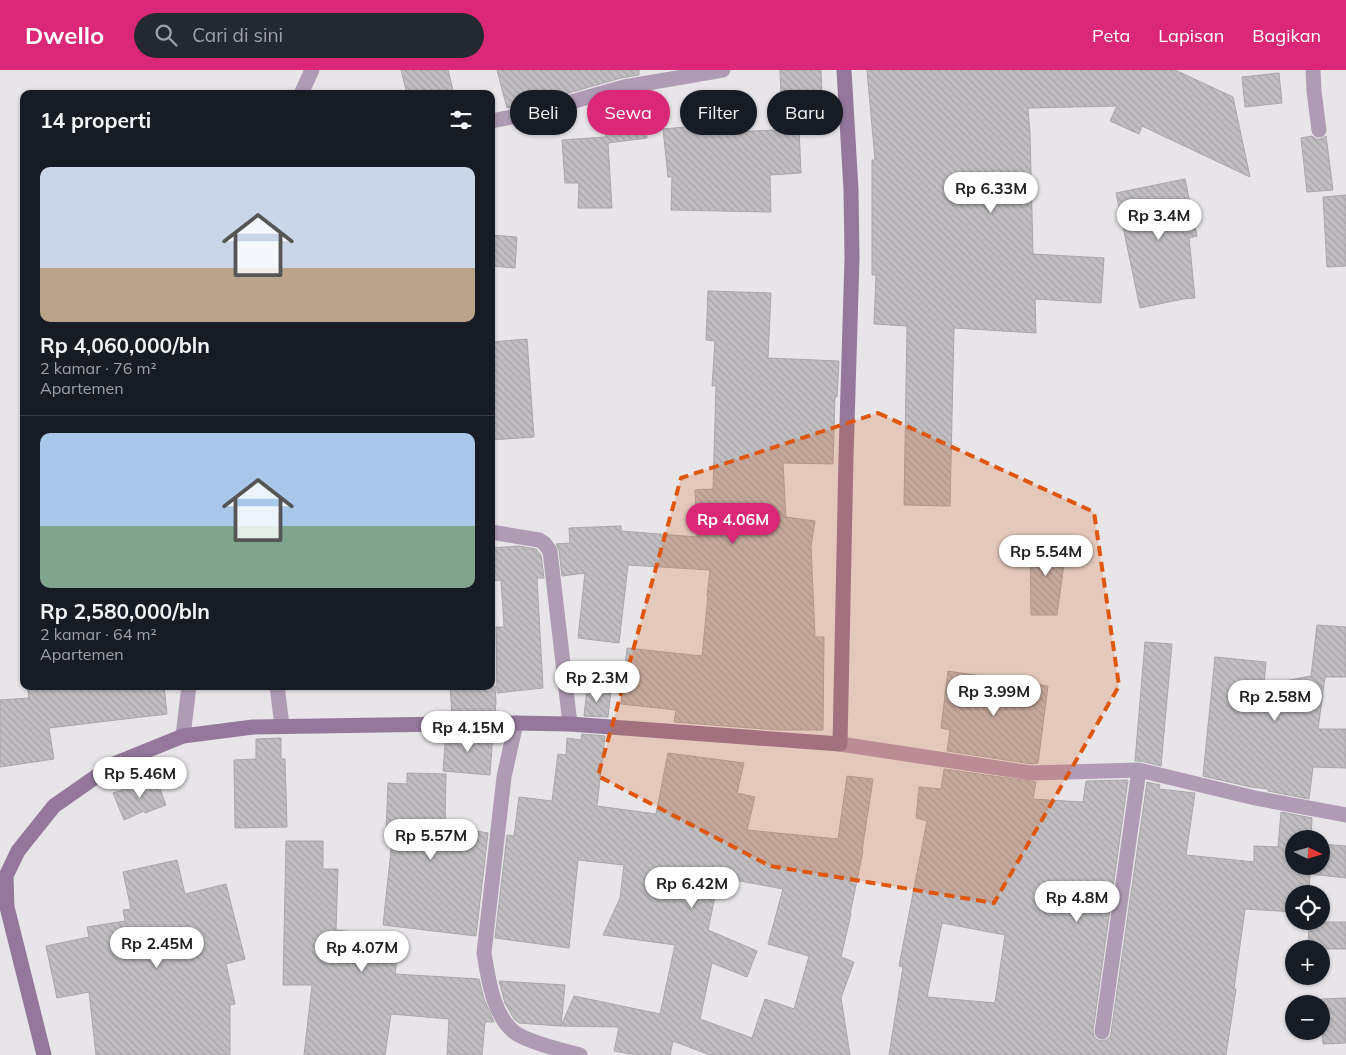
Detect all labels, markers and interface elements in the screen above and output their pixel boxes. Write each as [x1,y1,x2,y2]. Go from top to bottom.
search box [134,13,484,58]
text: Dwello [25,20,104,50]
icon: search [152,21,180,49]
text: Cari di sini [192,23,283,47]
text: Peta [1092,24,1130,47]
text: Lapisan [1158,24,1224,47]
text: Bagikan [1252,24,1321,47]
chip: Beli [510,90,577,135]
chip: Sewa [587,90,670,135]
chip: Filter [680,90,757,135]
chip: Baru [767,90,843,135]
icon: filters [447,106,475,134]
text: 14 properti [40,107,151,133]
pin: Rp 6.33M [939,172,1043,214]
text: Rp 6.33M [955,178,1027,198]
pin: Rp 3.4M [1113,198,1205,241]
icon: home [213,200,303,290]
text: Rp 3.4M [1128,205,1190,225]
text: Rp 4,060,000/bln [40,332,210,358]
text: 2 kamar · 76 m² [40,358,157,378]
text: Apartemen [40,378,124,398]
icon: home [213,465,303,555]
pin: Rp 4.06M [681,502,785,545]
text: Rp 4.06M [697,509,769,529]
pin: Rp 5.54M [994,534,1098,577]
text: Rp 5.54M [1010,541,1082,561]
text: Rp 2,580,000/bln [40,598,210,624]
text: 2 kamar · 64 m² [40,624,157,644]
text: Apartemen [40,644,124,664]
pin: Rp 2.3M [551,660,643,703]
text: Rp 2.3M [566,667,628,687]
pin: Rp 3.99M [942,674,1046,717]
pin: Rp 2.58M [1223,680,1327,722]
text: Rp 3.99M [958,681,1030,701]
text: Rp 2.58M [1239,686,1311,706]
pin: Rp 4.15M [416,710,520,753]
text: Rp 4.15M [432,717,504,737]
pin: Rp 5.46M [88,756,192,799]
text: Rp 5.46M [104,763,176,783]
pin: Rp 5.57M [379,818,483,861]
text: Rp 5.57M [395,825,467,845]
north arrow [1285,830,1330,875]
map controls [1285,830,1330,1040]
pin: Rp 6.42M [640,866,744,909]
text: Rp 6.42M [656,873,728,893]
pin: Rp 4.8M [1031,880,1123,923]
button: locate [1285,885,1330,930]
text: Rp 4.8M [1046,887,1108,907]
pin: Rp 2.45M [105,926,209,969]
pin: Rp 4.07M [310,930,414,973]
text: Rp 2.45M [121,933,193,953]
text: Rp 4.07M [326,937,398,957]
button: + [1285,940,1330,985]
button: − [1285,995,1330,1040]

